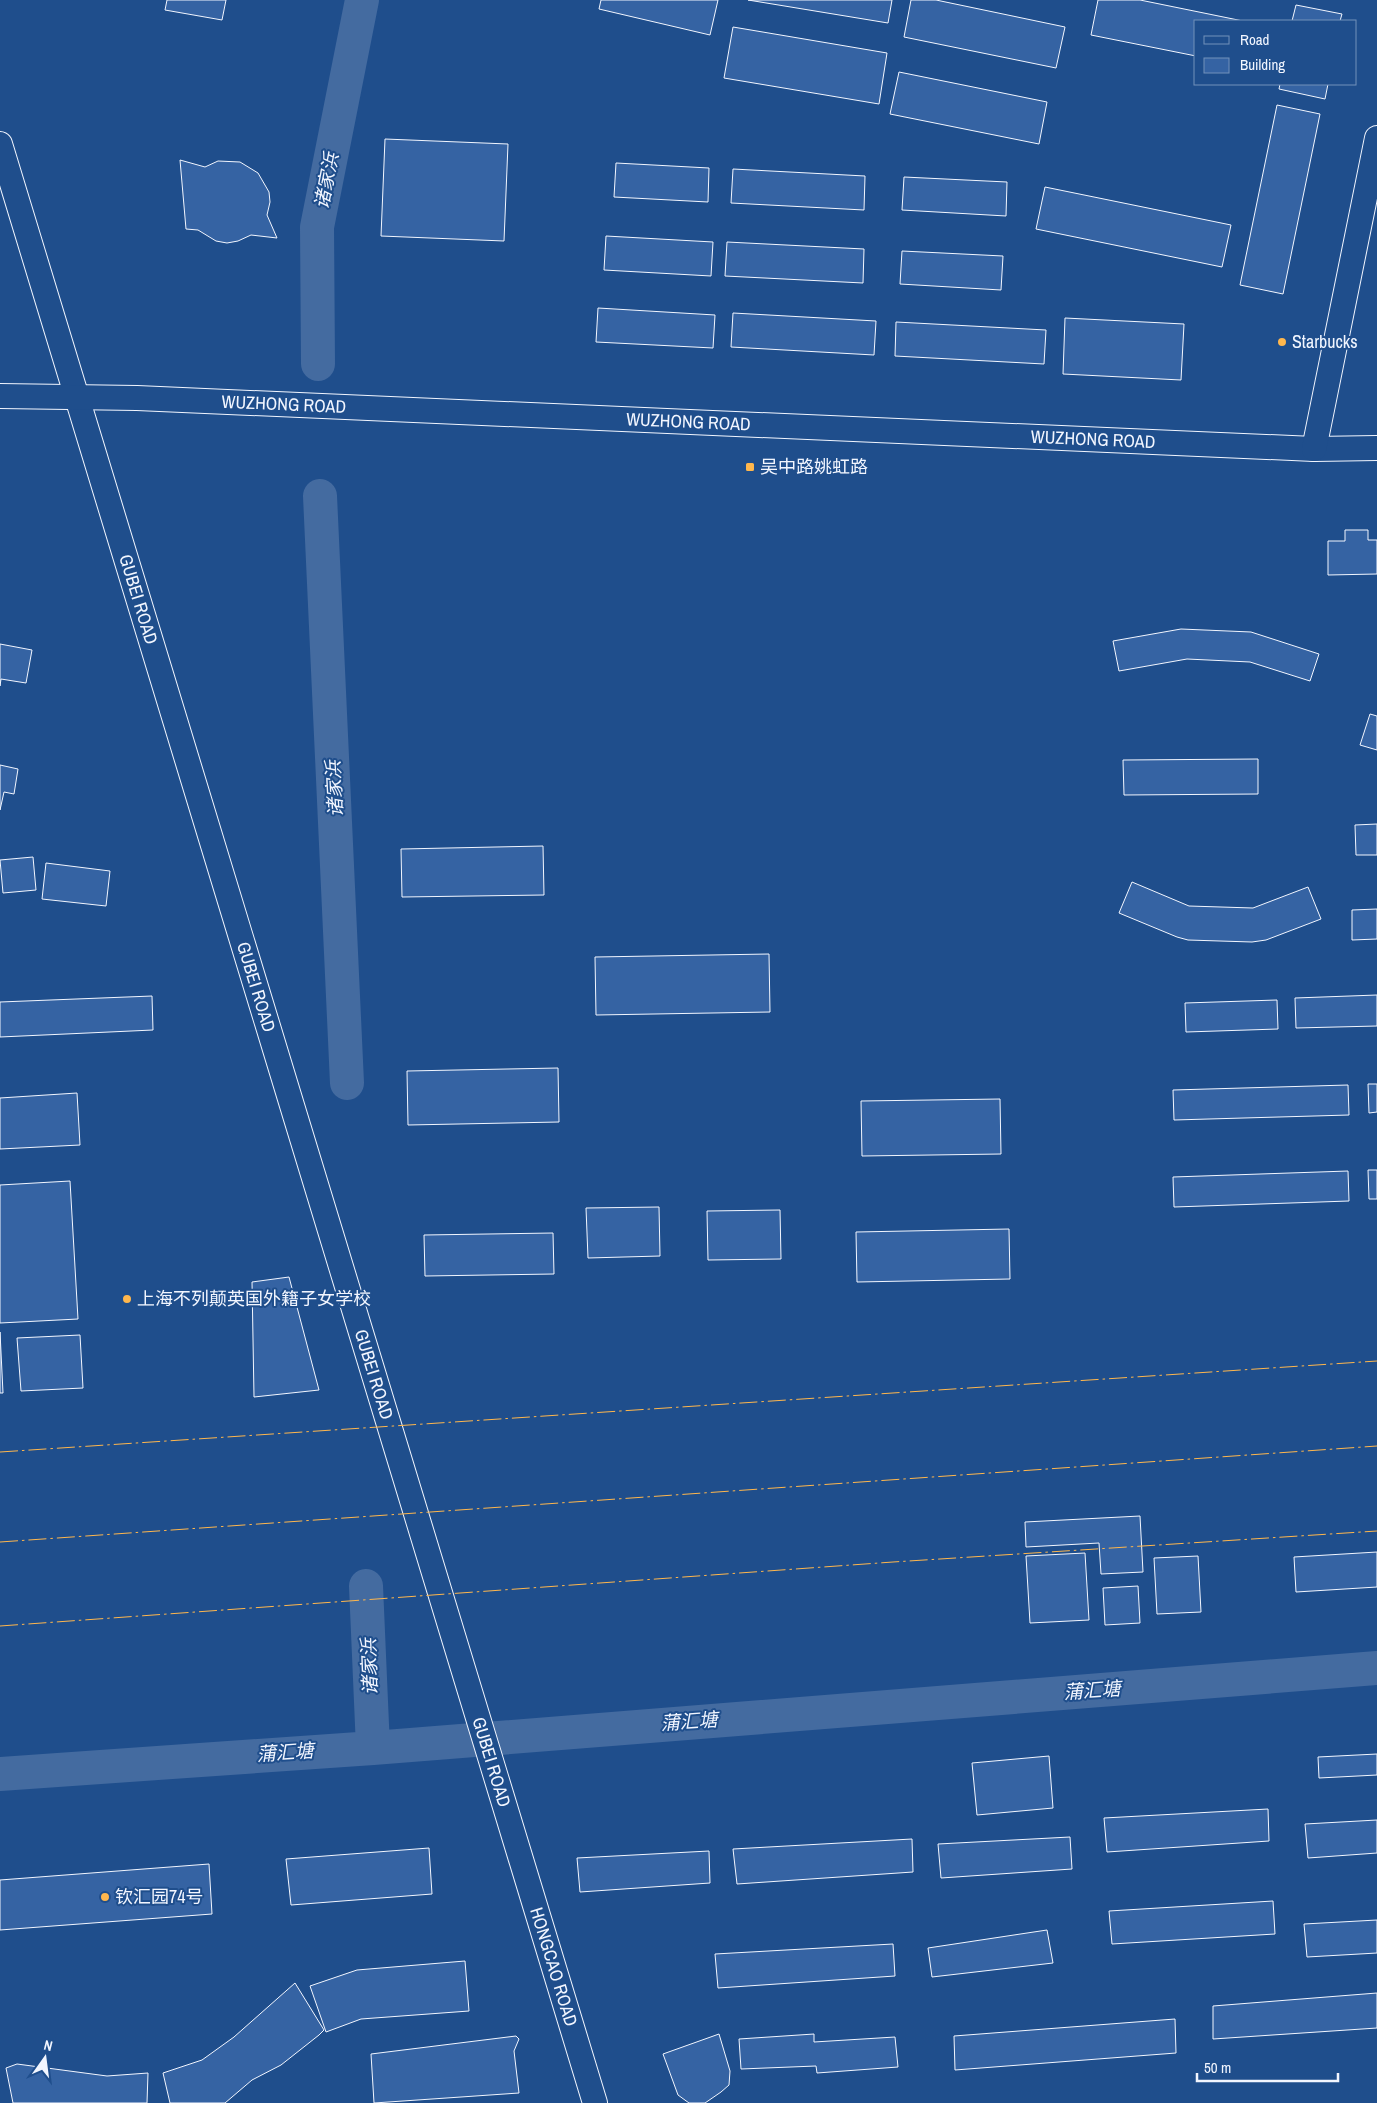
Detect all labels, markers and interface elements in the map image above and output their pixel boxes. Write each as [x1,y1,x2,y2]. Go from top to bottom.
legend [1194,20,1357,85]
text: Road [1240,29,1269,50]
text: Building [1240,54,1285,75]
water label: 诸家浜 [308,149,345,211]
place label: Starbucks [1292,329,1358,354]
marker: Starbucks [1276,336,1288,348]
street label: WUZHONG ROAD [221,389,347,419]
street label: WUZHONG ROAD [626,406,751,437]
street label: WUZHONG ROAD [1030,424,1156,454]
place label: 吴中路姚虹路 [760,454,868,479]
marker: 吴中路姚虹路 [744,461,756,473]
street label: GUBEI ROAD [113,551,164,647]
water label: 诸家浜 [319,758,348,818]
street label: GUBEI ROAD [231,939,282,1035]
place label: 上海不列颠英国外籍子女学校 [137,1286,371,1311]
marker: 上海不列颠英国外籍子女学校 [121,1293,133,1305]
street label: GUBEI ROAD [349,1326,400,1422]
water label: 诸家浜 [355,1636,383,1696]
water label: 蒲汇塘 [1063,1675,1124,1705]
water label: 蒲汇塘 [660,1706,721,1736]
street label: GUBEI ROAD [466,1714,517,1810]
water label: 蒲汇塘 [256,1737,317,1767]
place label: 钦汇园74号 [115,1884,203,1909]
marker: 钦汇园74号 [99,1891,111,1903]
street label: HONGCAO ROAD [524,1904,584,2029]
north arrow [20,2033,70,2083]
text: N [42,2036,54,2055]
scale bar [1197,2050,1338,2082]
text: 50 m [1204,2057,1231,2078]

